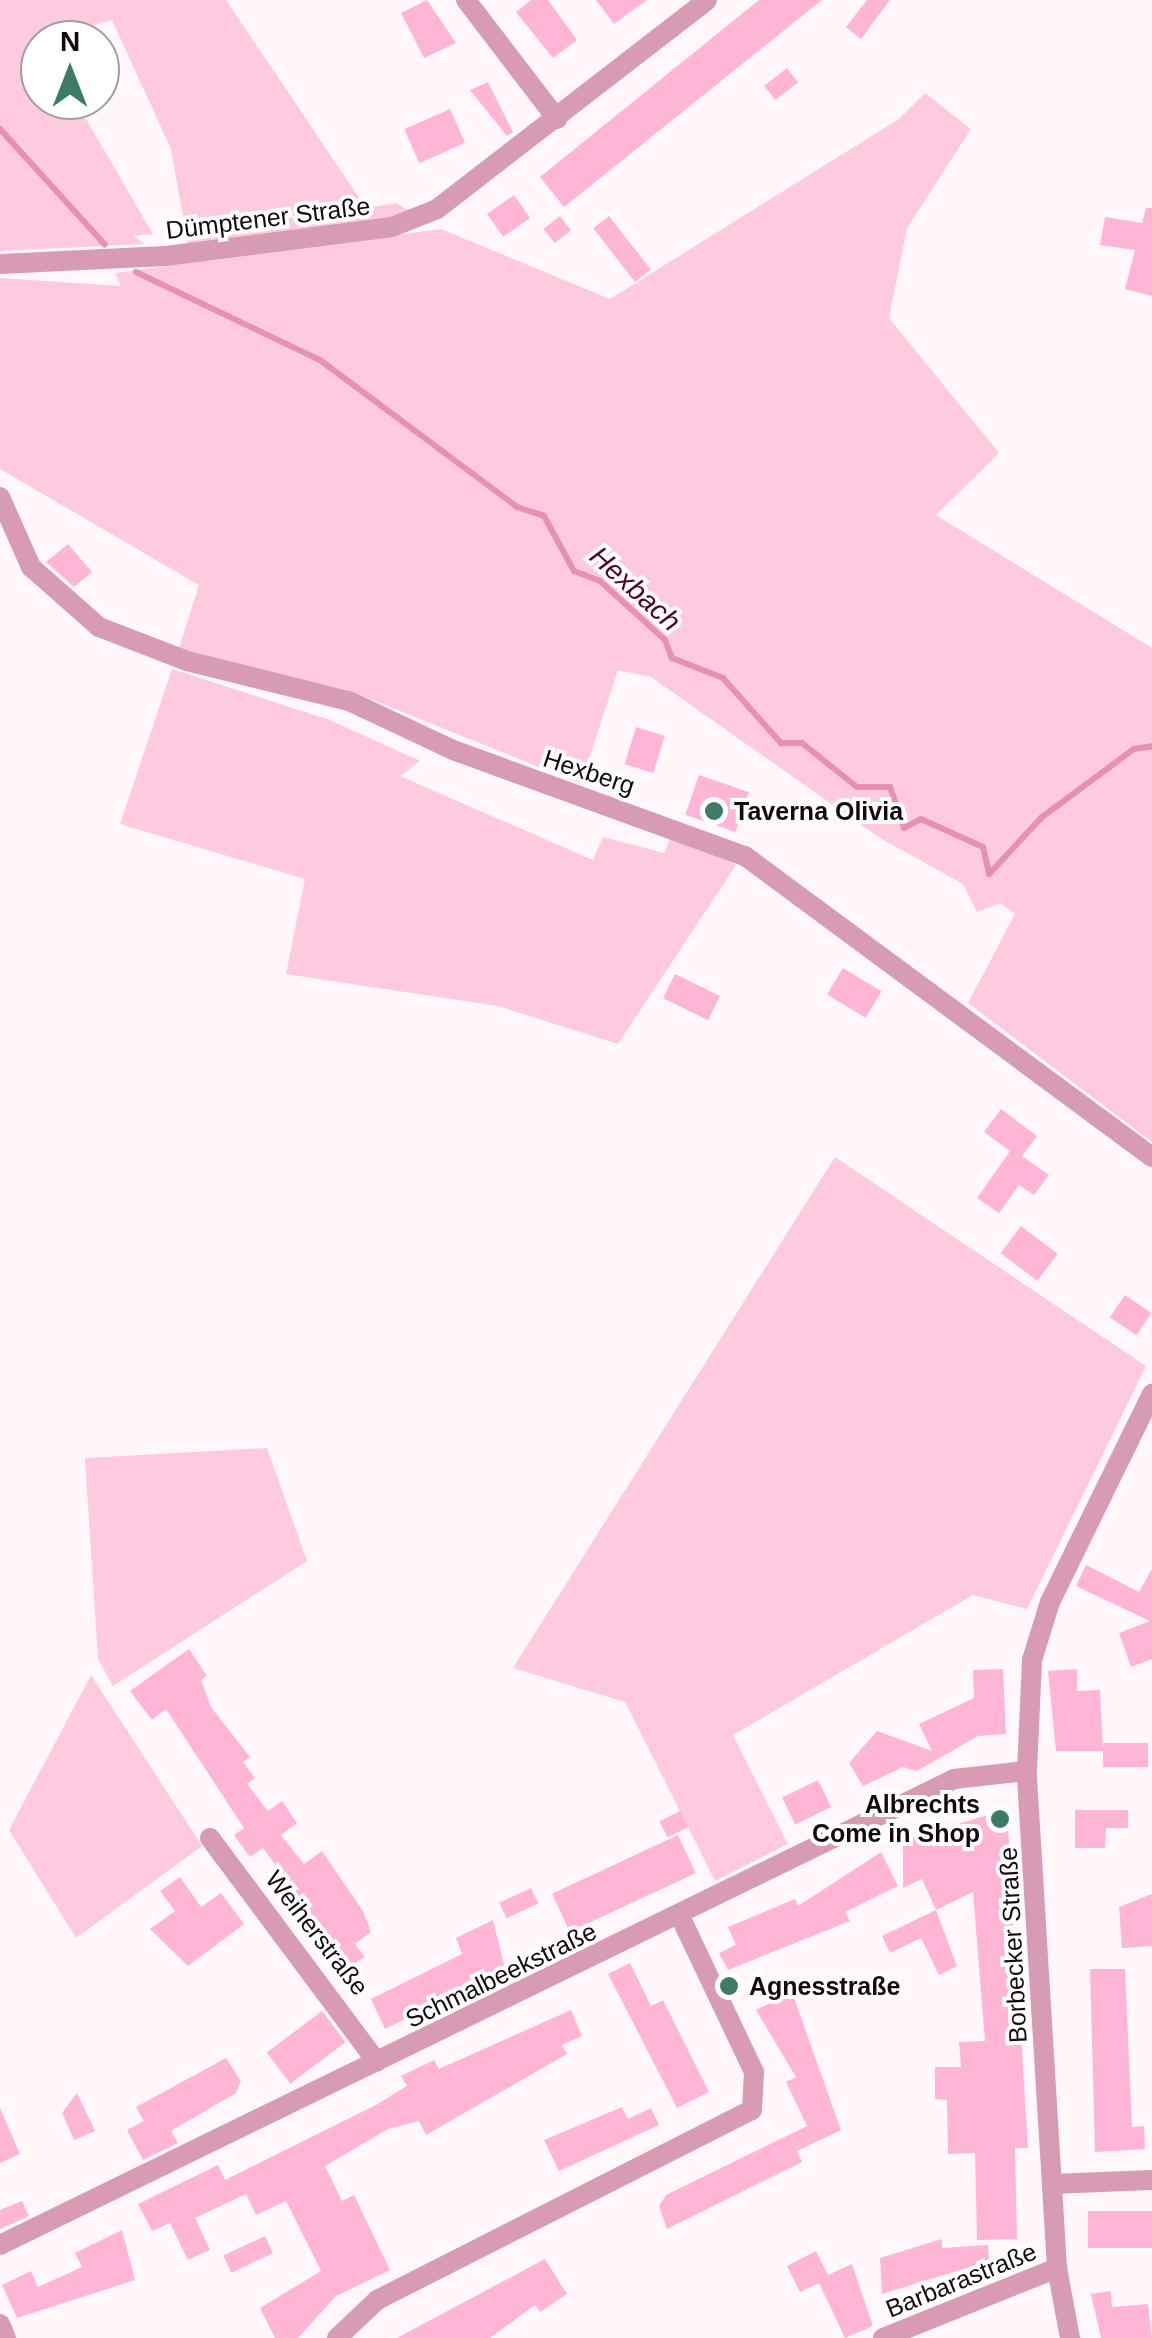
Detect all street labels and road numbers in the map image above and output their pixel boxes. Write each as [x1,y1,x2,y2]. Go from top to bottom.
street label: Dümptener Straße [164,191,372,245]
street label: Hexberg [539,743,639,801]
street label: Borbecker Straße [993,1846,1033,2044]
street label: Weiherstraße [259,1865,375,2001]
street label: Schmalbeekstraße [401,1916,601,2034]
street label: Barbarastraße [881,2236,1041,2324]

